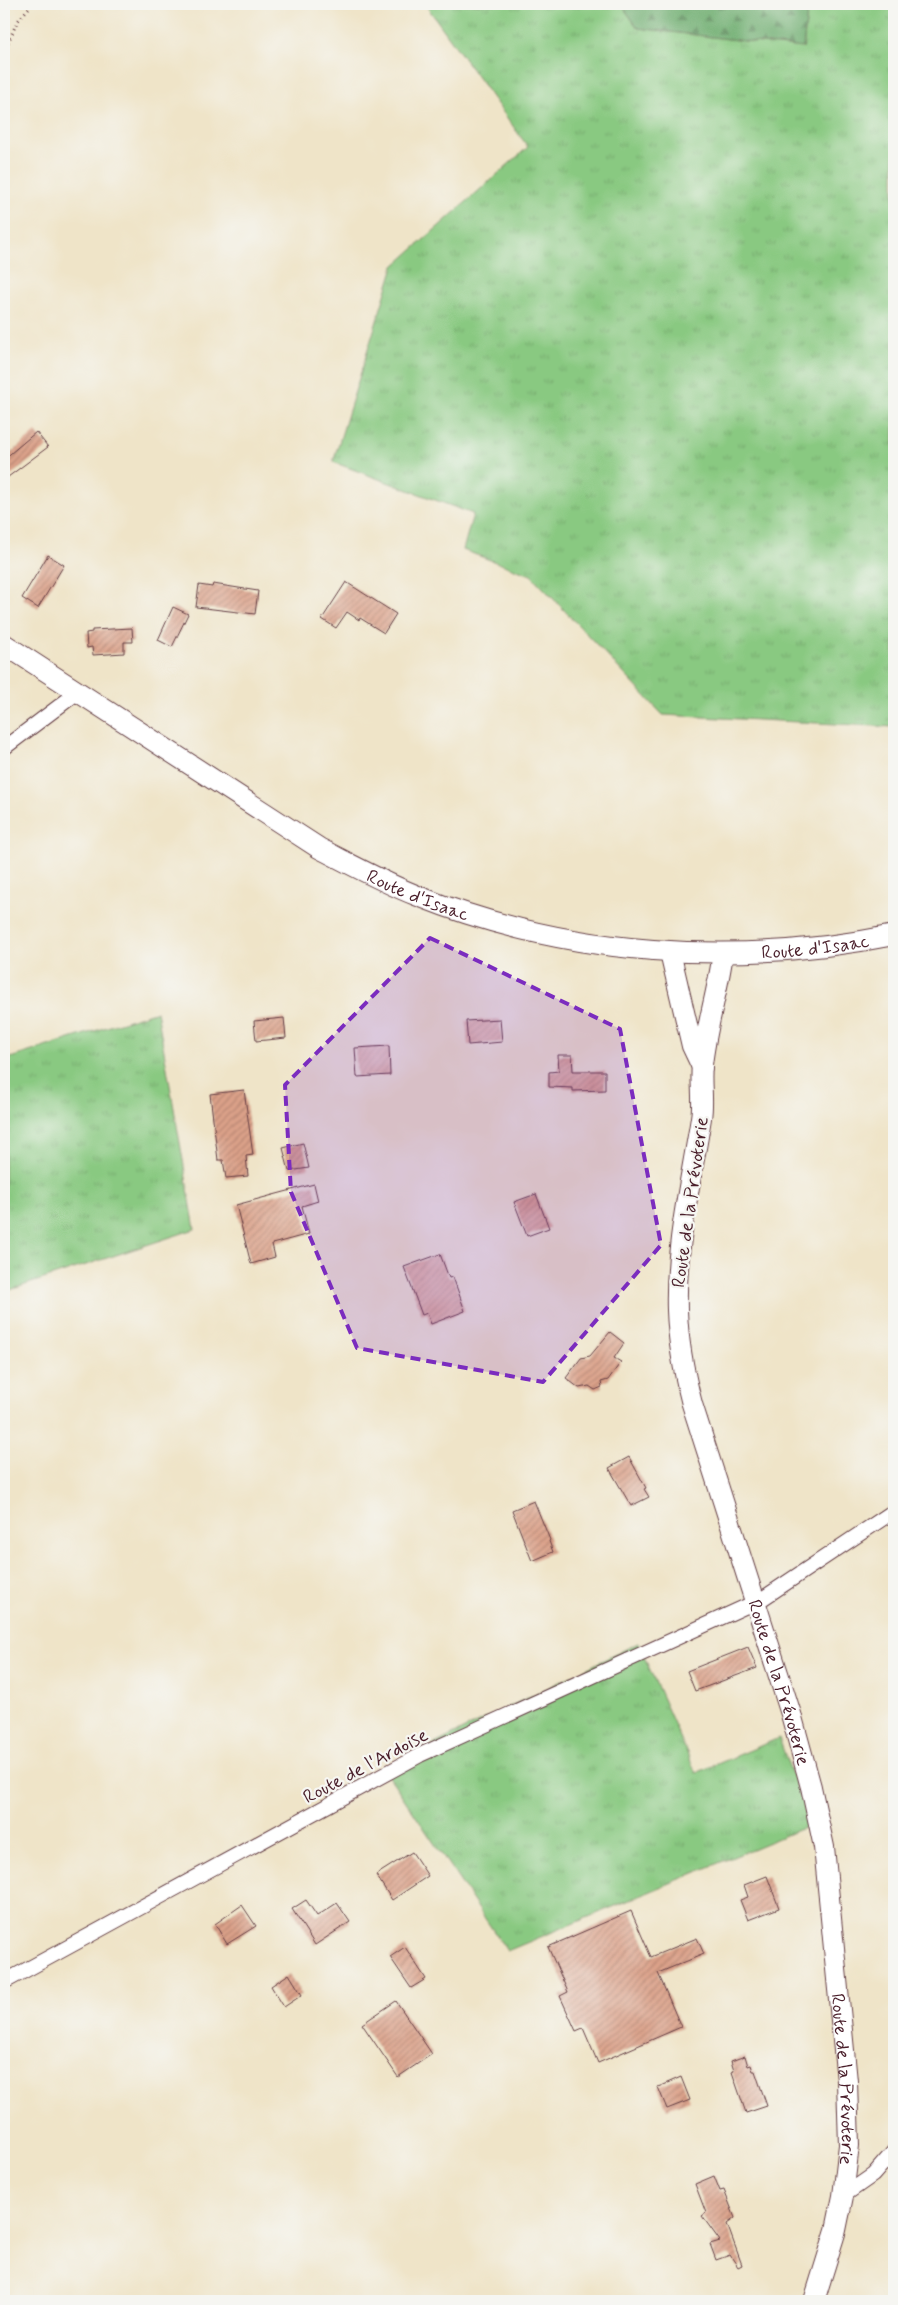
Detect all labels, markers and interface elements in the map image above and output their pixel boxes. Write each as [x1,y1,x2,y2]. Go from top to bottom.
street label: Route d'Isaac [362,864,472,928]
street label: Route d'Isaac [761,929,871,966]
street label: Route de la Prévoterie [666,1115,715,1289]
street label: Route de la Prévoterie [741,1596,815,1768]
street label: Route de l'Ardoise [299,1723,433,1810]
street label: Route de la Prévoterie [824,1992,860,2166]

